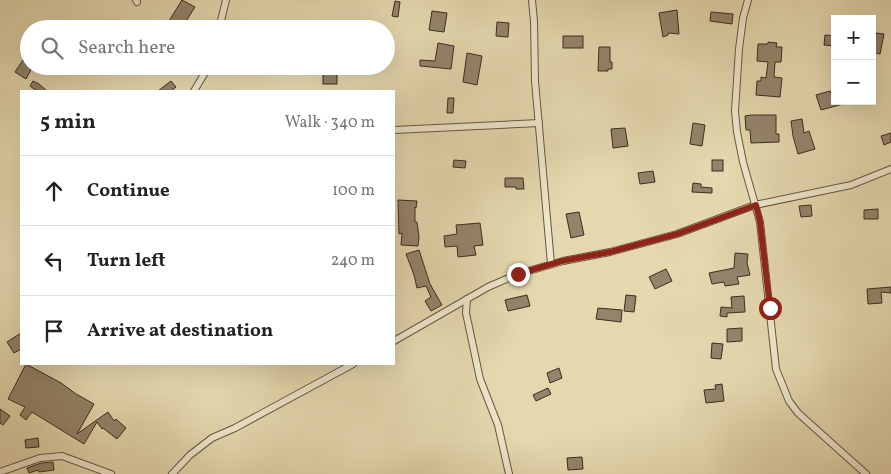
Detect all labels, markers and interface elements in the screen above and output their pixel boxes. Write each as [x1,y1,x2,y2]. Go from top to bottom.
map controls [831,15,876,105]
button: + [831,15,876,60]
search box [20,20,395,75]
icon: search [38,34,66,62]
text: Search here [78,35,175,61]
button: − [831,60,876,105]
text: 5 min [40,108,96,137]
text: Walk · 340 m [285,112,375,134]
icon: ahead [40,177,68,205]
text: Continue [87,178,170,204]
text: 100 m [332,180,375,202]
icon: left [40,247,68,275]
text: Turn left [87,248,166,274]
text: 240 m [331,250,375,272]
route end [507,263,530,286]
route start [759,297,782,320]
icon: arrive [40,317,68,345]
text: Arrive at destination [87,318,273,344]

